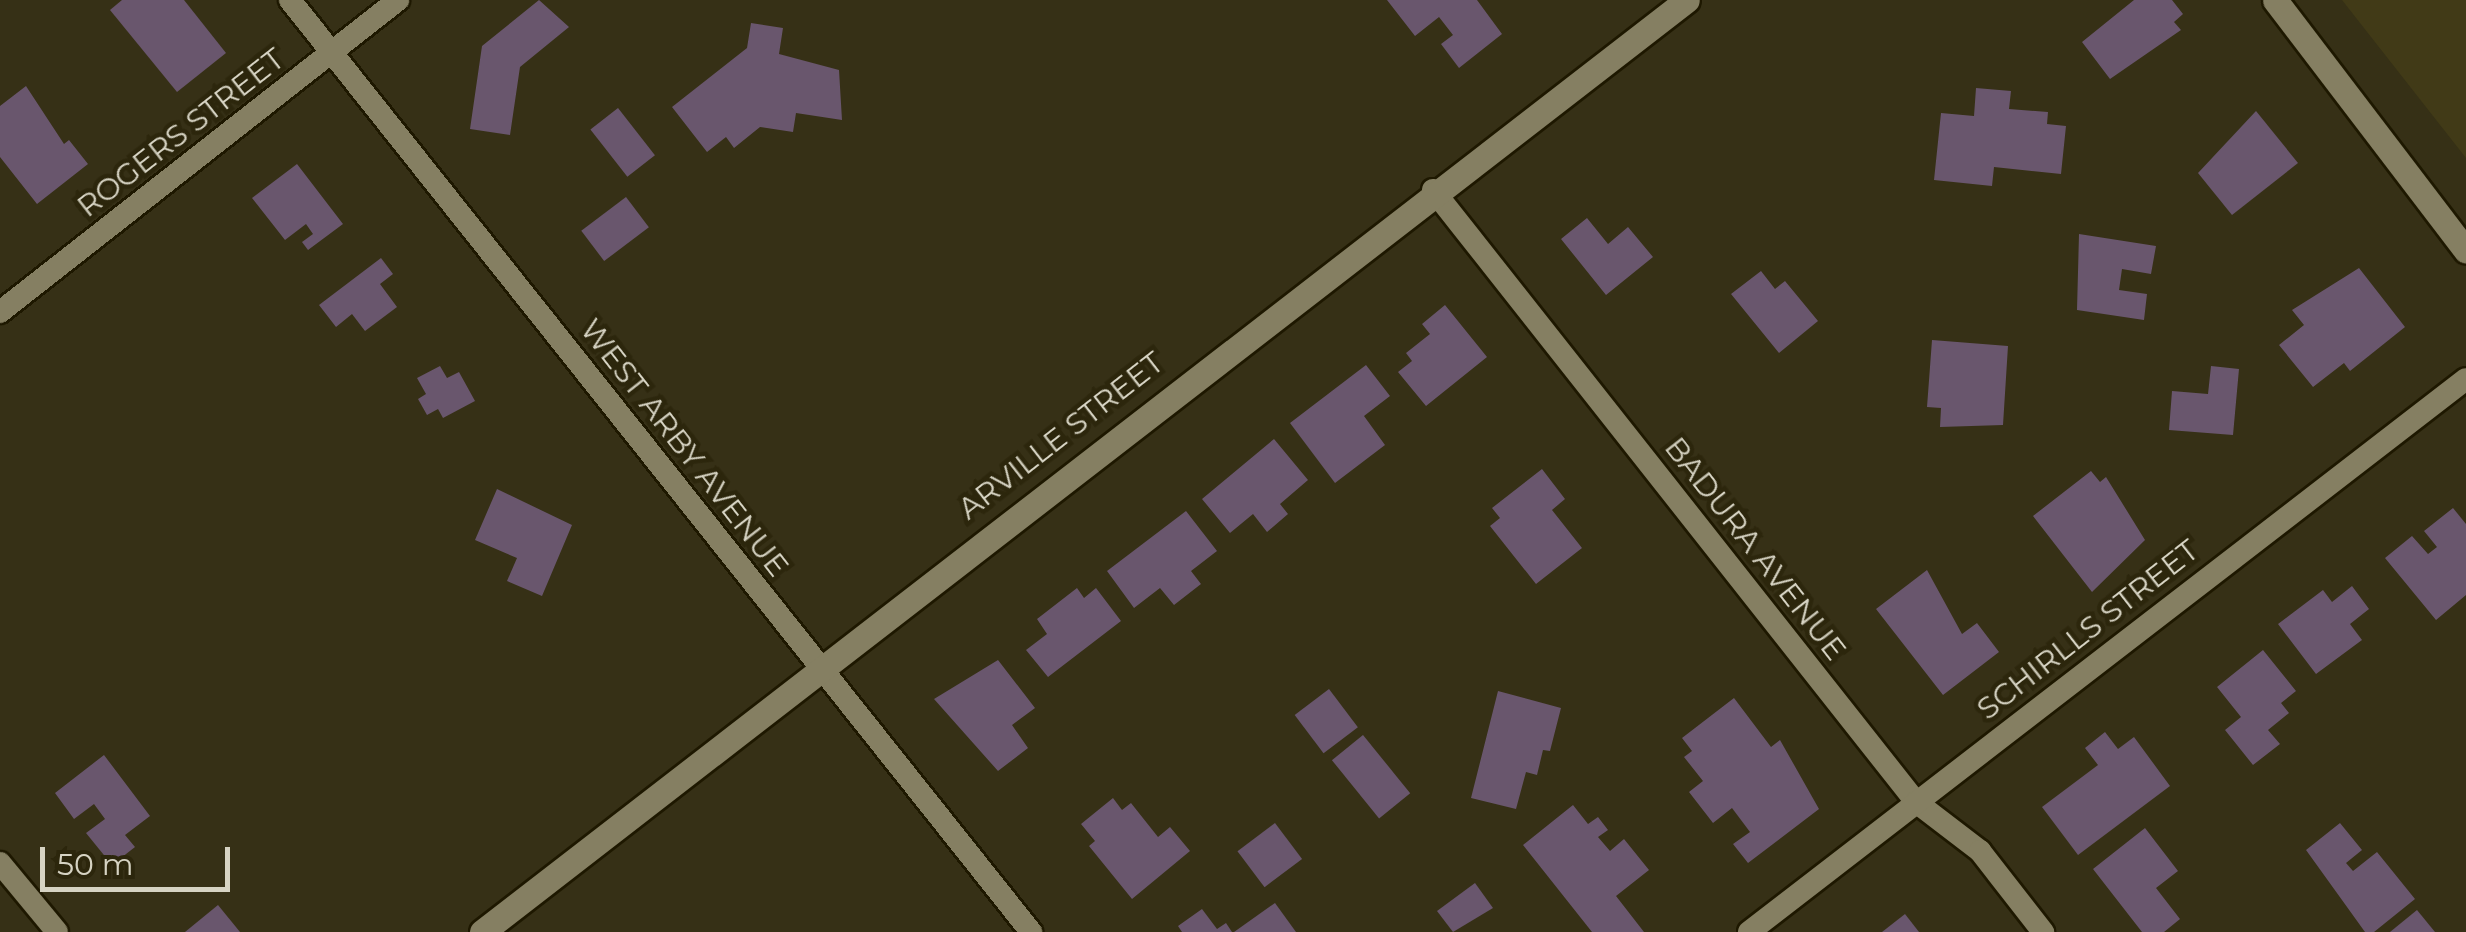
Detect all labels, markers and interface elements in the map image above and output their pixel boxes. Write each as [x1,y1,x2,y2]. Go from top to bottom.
street label: ROGERS STREET [70,41,292,225]
street label: WEST ARBY AVENUE [572,312,796,584]
street label: ARVILLE STREET [951,345,1171,527]
street label: BADURA AVENUE [1657,430,1853,668]
street label: SCHIRLLS STREET [1970,532,2206,728]
scale bar [45,827,235,889]
text: 50 m [57,846,134,883]

